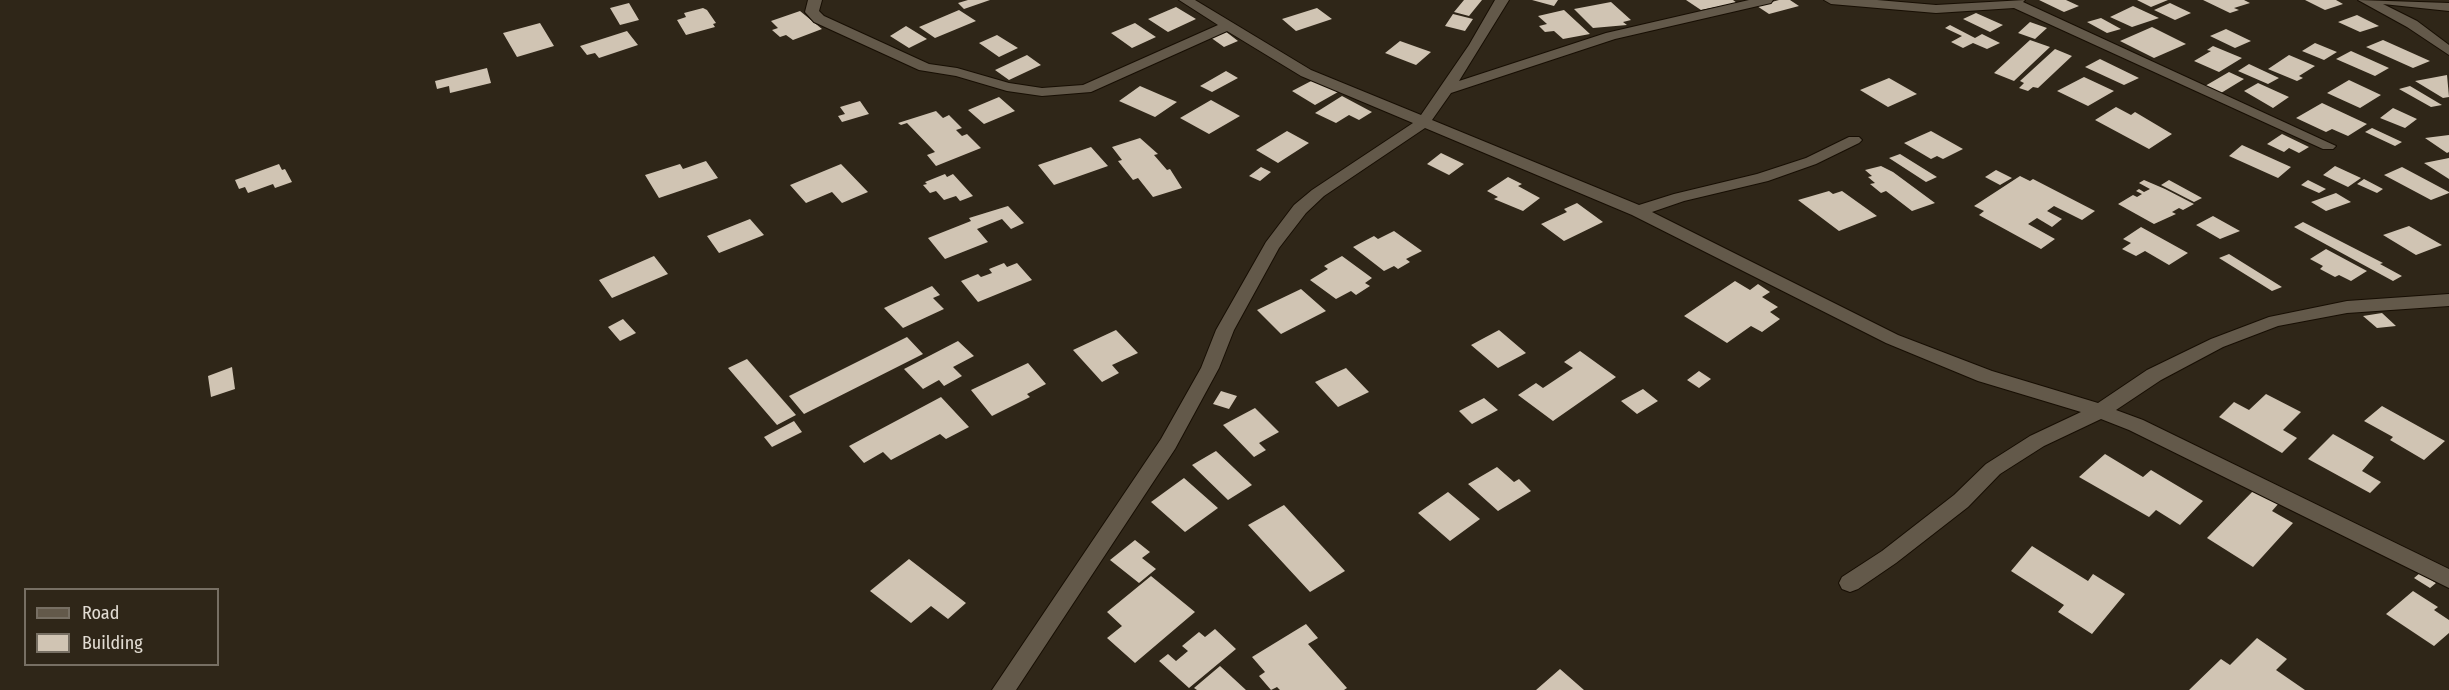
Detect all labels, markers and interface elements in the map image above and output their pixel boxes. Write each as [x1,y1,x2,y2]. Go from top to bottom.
legend [24,588,219,666]
text: Road [82,602,119,624]
text: Building [82,632,143,654]

